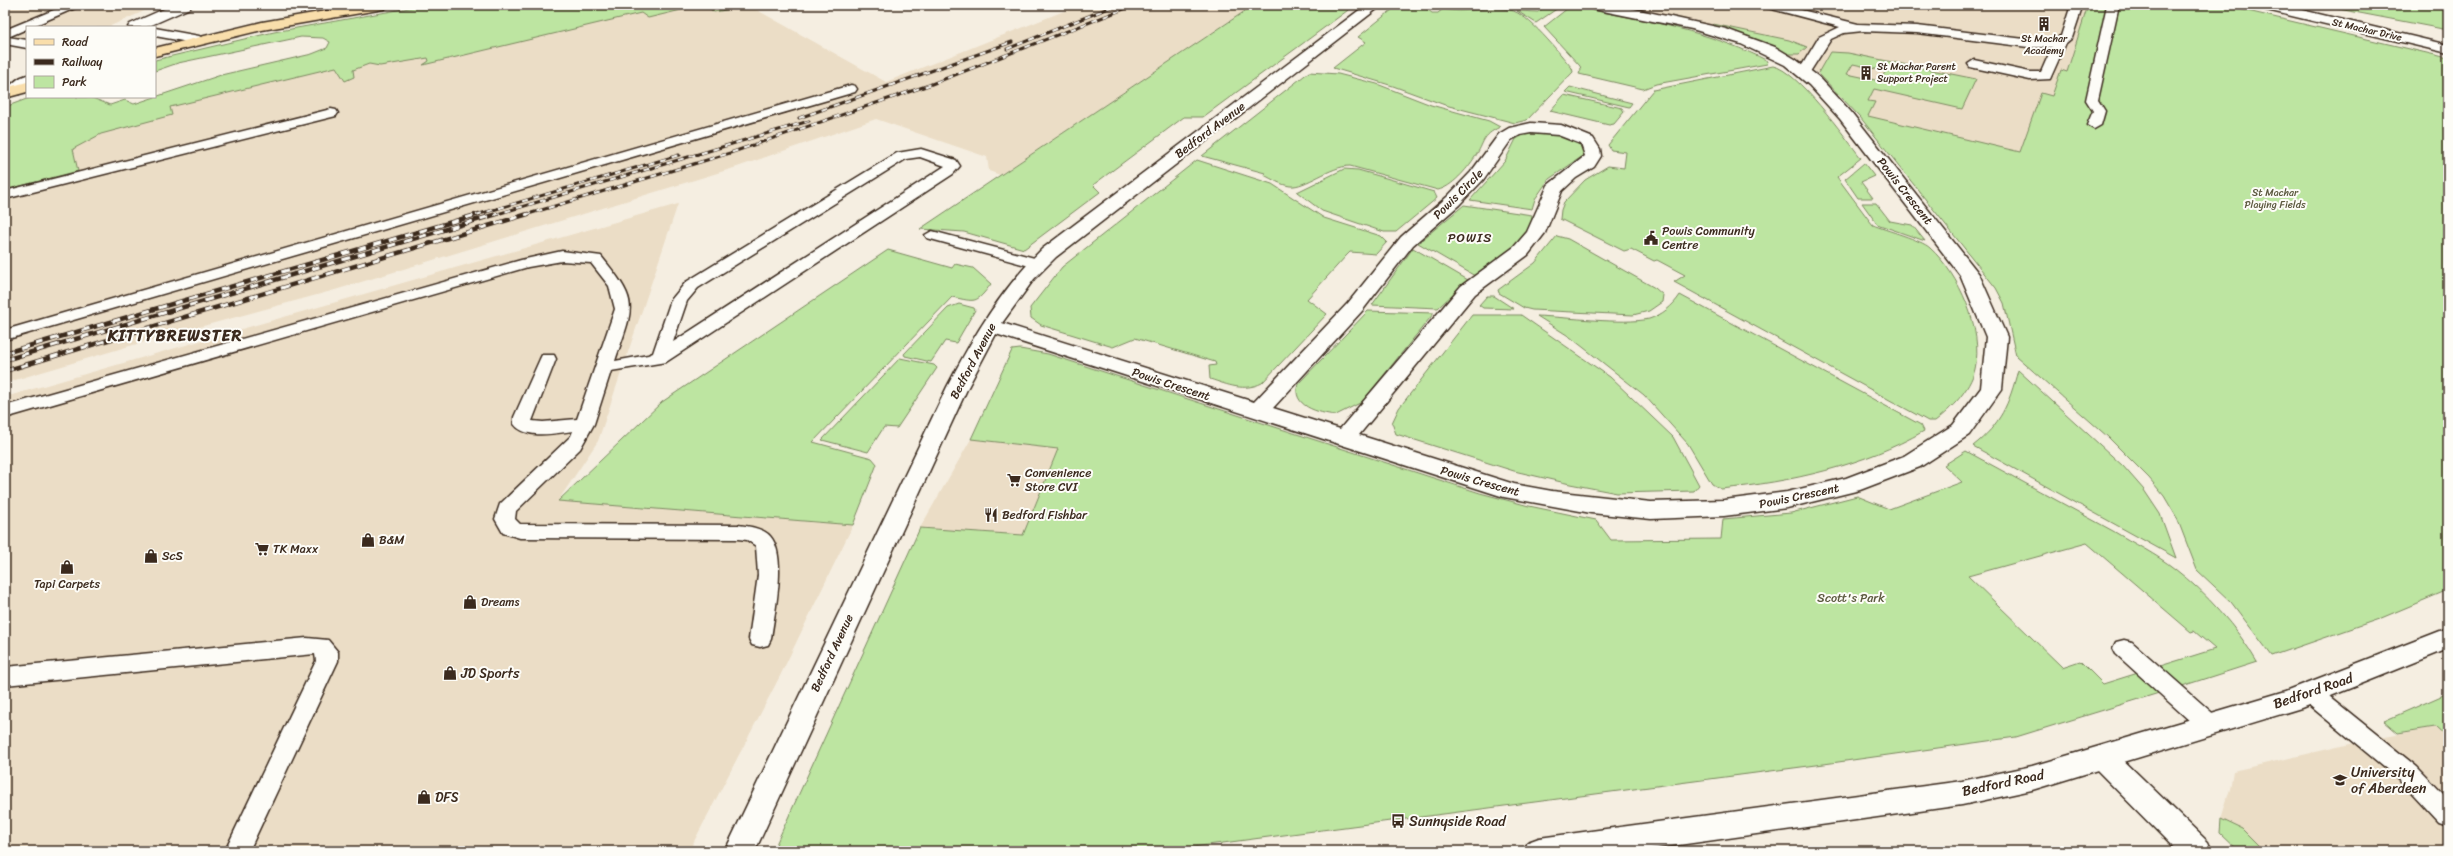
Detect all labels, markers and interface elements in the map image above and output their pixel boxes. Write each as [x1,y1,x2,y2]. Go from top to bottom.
street label: St Machar Drive [2330,13,2404,47]
building icon: St Machar Academy [2036,16,2052,32]
legend [26,26,156,98]
place label: St Machar Academy [2021,30,2068,60]
text: Road [62,31,89,53]
text: Railway [62,51,103,73]
place label: St Machar Parent Support Project [1877,58,1957,88]
building icon: St Machar Parent Support Project [1858,65,1874,81]
text: Park [62,71,87,93]
street label: Bedford Avenue [1170,96,1250,164]
street label: Powis Crescent [1871,152,1939,230]
street label: Powis Circle [1427,163,1489,225]
park label: St Machar Playing Fields [2244,184,2306,214]
place label: Powis Community Centre [1662,220,1756,256]
district label: POWIS [1448,226,1492,249]
public building icon: Powis Community Centre [1643,230,1659,246]
street label: Bedford Avenue [944,319,1002,403]
district label: KITTYBREWSTER [107,321,242,350]
street label: Powis Crescent [1129,361,1213,407]
street label: Powis Crescent [1438,459,1522,503]
place label: Convenience Store CVI [1025,462,1091,498]
supermarket icon: Convenience Store CVI [1006,472,1022,488]
street label: Powis Crescent [1757,477,1841,515]
place label: Bedford Fishbar [1002,504,1088,526]
restaurant icon: Bedford Fishbar [983,507,999,523]
place label: B&M [379,529,405,551]
shop icon: B&M [360,532,376,548]
place label: TK Maxx [273,538,319,560]
supermarket icon: TK Maxx [254,541,270,557]
place label: ScS [162,545,184,567]
shop icon: ScS [143,548,159,564]
shop icon: Tapi Carpets [59,559,75,575]
place label: Tapi Carpets [34,573,101,595]
park label: Scott's Park [1817,587,1885,609]
place label: Dreams [481,591,520,613]
shop icon: Dreams [462,594,478,610]
street label: Bedford Avenue [804,610,860,696]
place label: JD Sports [460,661,520,686]
shop icon: JD Sports [442,665,458,681]
street label: Bedford Road [2270,665,2358,716]
place label: University of Aberdeen [2351,760,2427,801]
street label: Bedford Road [1960,762,2048,804]
school or university icon: University of Aberdeen [2332,772,2348,788]
place label: DFS [435,785,459,810]
shop icon: DFS [416,789,432,805]
place label: Sunnyside Road [1409,809,1507,834]
bus stop icon: Sunnyside Road [1390,813,1406,829]

